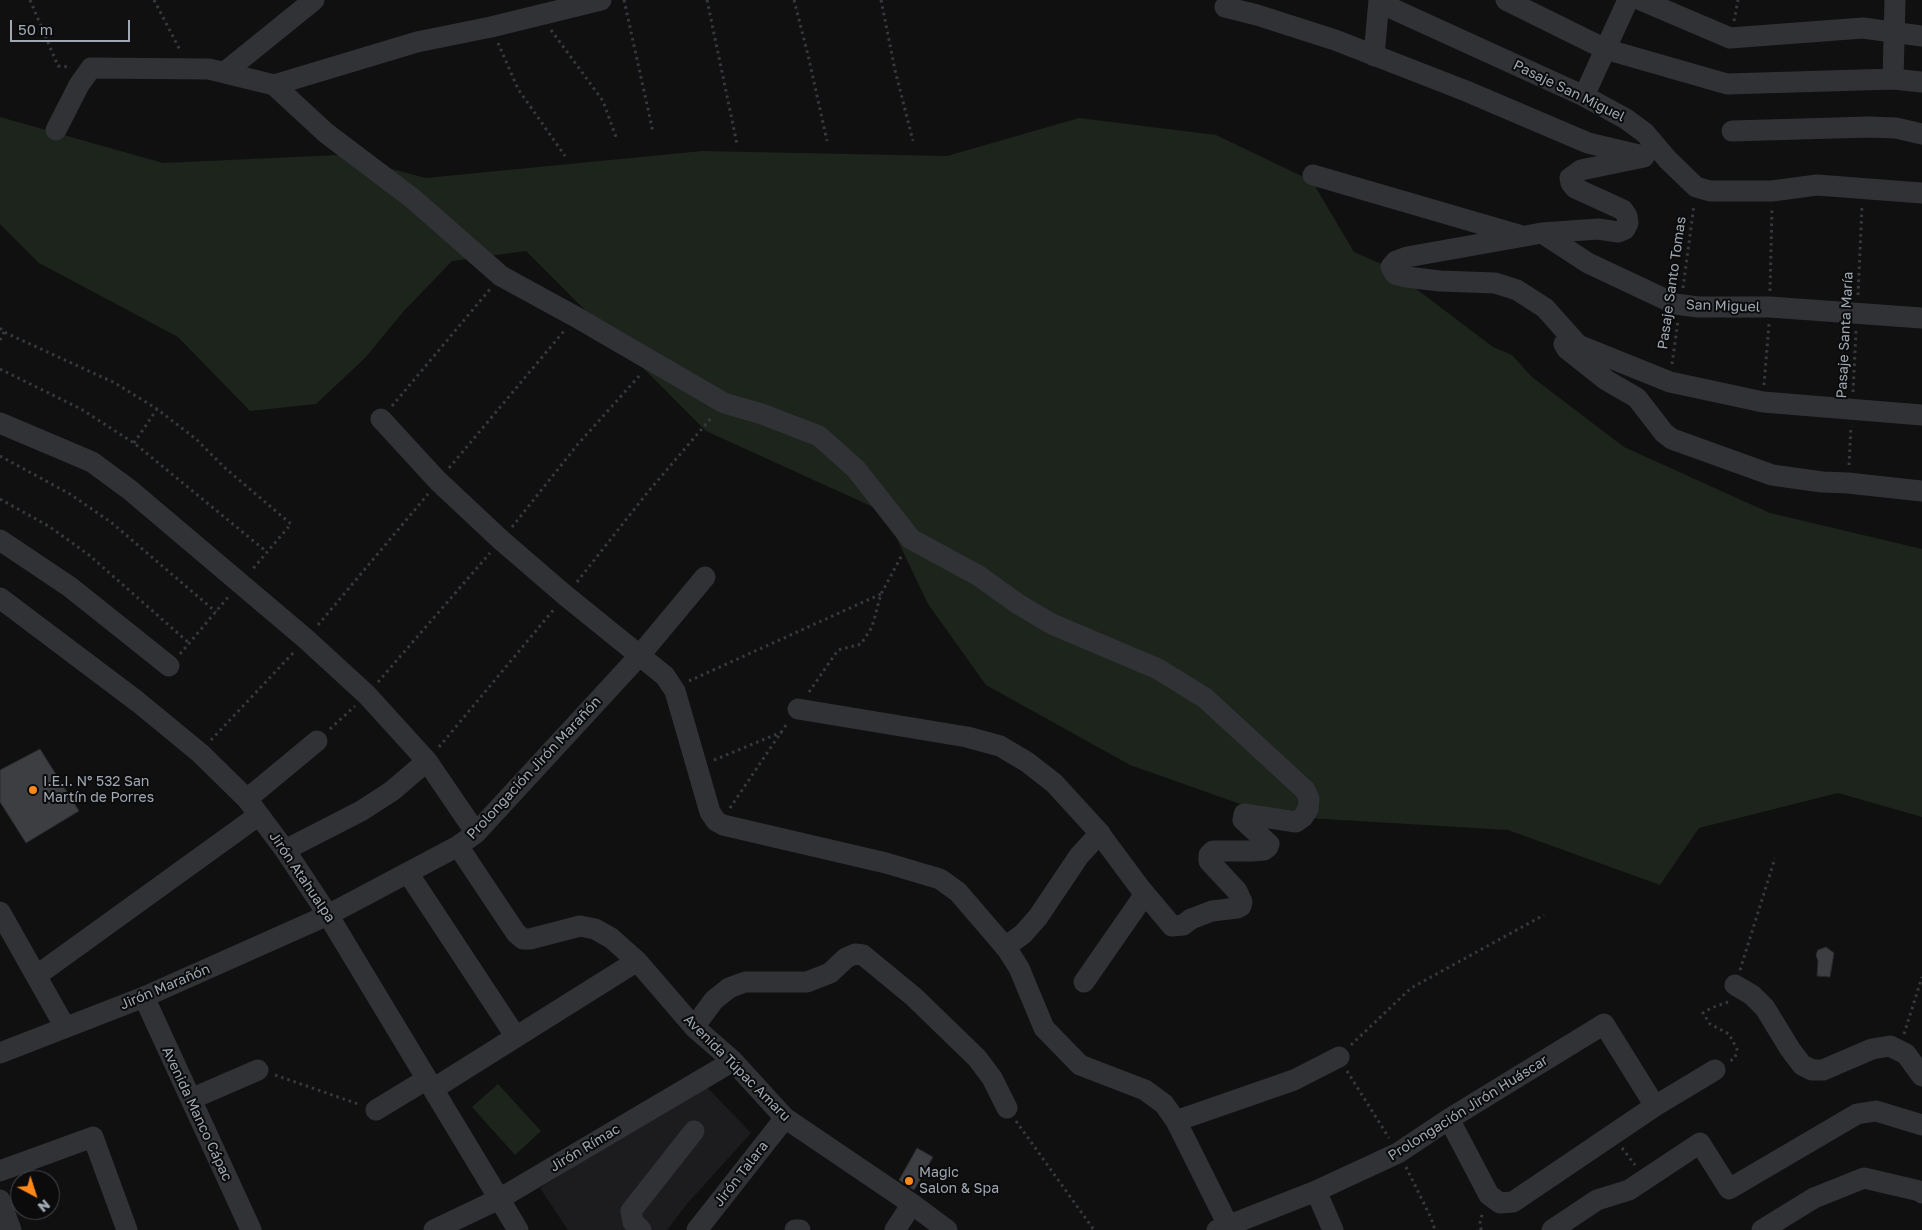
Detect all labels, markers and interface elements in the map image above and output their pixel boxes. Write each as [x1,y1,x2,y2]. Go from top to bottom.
scale bar [12,10,132,42]
text: 50 m [18,20,53,38]
street label: Pasaje San Miguel [1510,57,1628,125]
street label: Pasaje Santo Tomas [1654,215,1690,351]
street label: Pasaje Santa María [1833,271,1857,399]
street label: San Miguel [1686,296,1760,316]
street label: Prolongación Jirón Marañón [463,693,605,843]
place label: I.E.I. N° 532 San Martín de Porres [43,774,154,806]
marker: I.E.I. N° 532 San Martín de Porres [27,784,39,796]
street label: Jirón Atahualpa [265,828,339,926]
street label: Jirón Marañón [117,960,213,1014]
street label: Avenida Túpac Amaru [680,1011,794,1125]
street label: Avenida Manco Cápac [158,1044,236,1184]
street label: Prolongación Jirón Huáscar [1385,1052,1551,1164]
street label: Jirón Rímac [547,1121,623,1175]
street label: Jirón Talara [710,1138,772,1210]
place label: Magic Salon & Spa [919,1165,999,1198]
north arrow [10,1170,60,1220]
marker: Magic Salon & Spa [903,1175,915,1187]
text: N [35,1196,54,1216]

